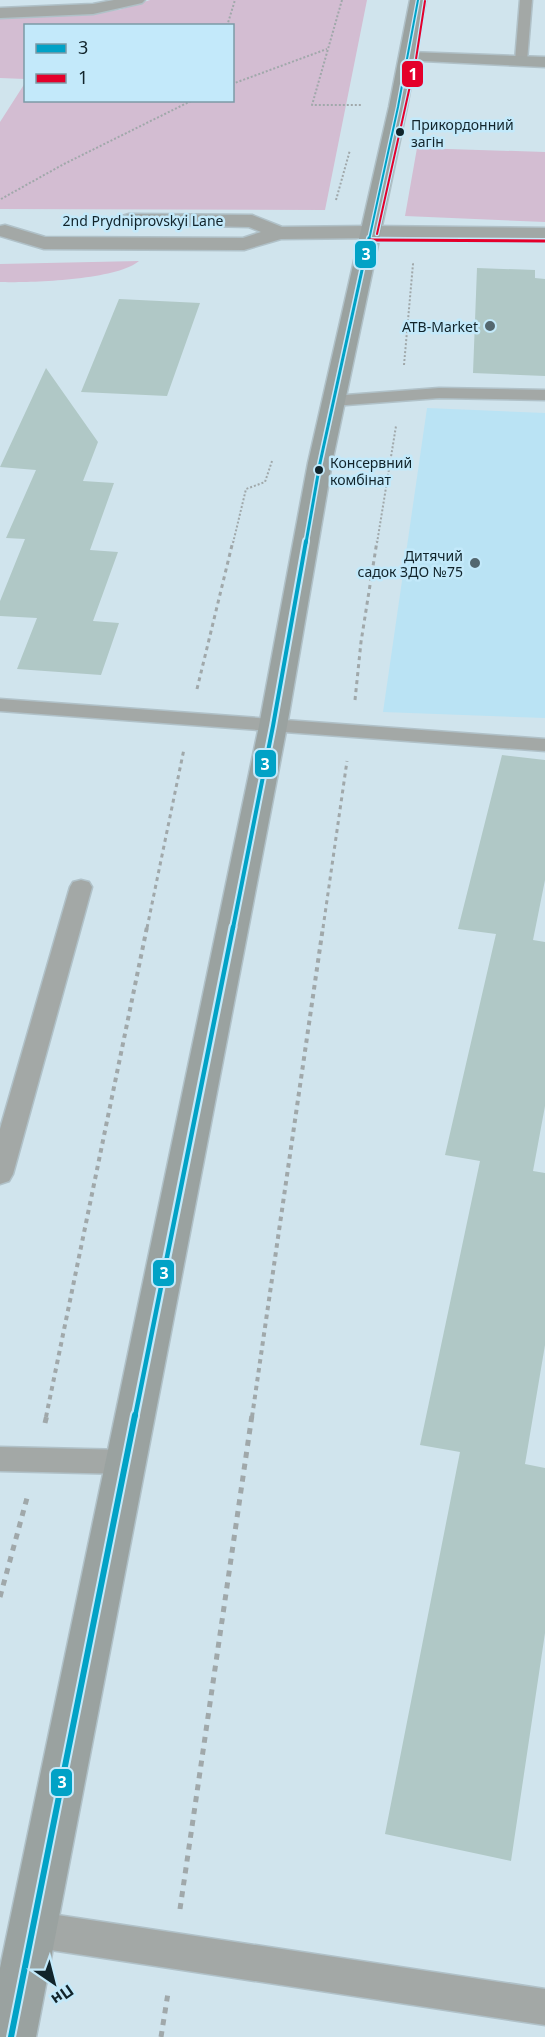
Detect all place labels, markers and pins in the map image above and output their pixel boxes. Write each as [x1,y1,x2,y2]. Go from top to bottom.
place label: Прикордонний загін [411,115,514,151]
marker: Прикордонний загін [394,126,406,138]
place label: ATB-Market [402,317,478,336]
marker: ATB-Market [483,319,497,333]
place label: Консервний комбінат [330,453,412,489]
marker: Консервний комбінат [313,464,325,476]
place label: Дитячий садок ЗДО №75 [358,546,463,581]
marker: Дитячий садок ЗДО №75 [468,556,482,570]

